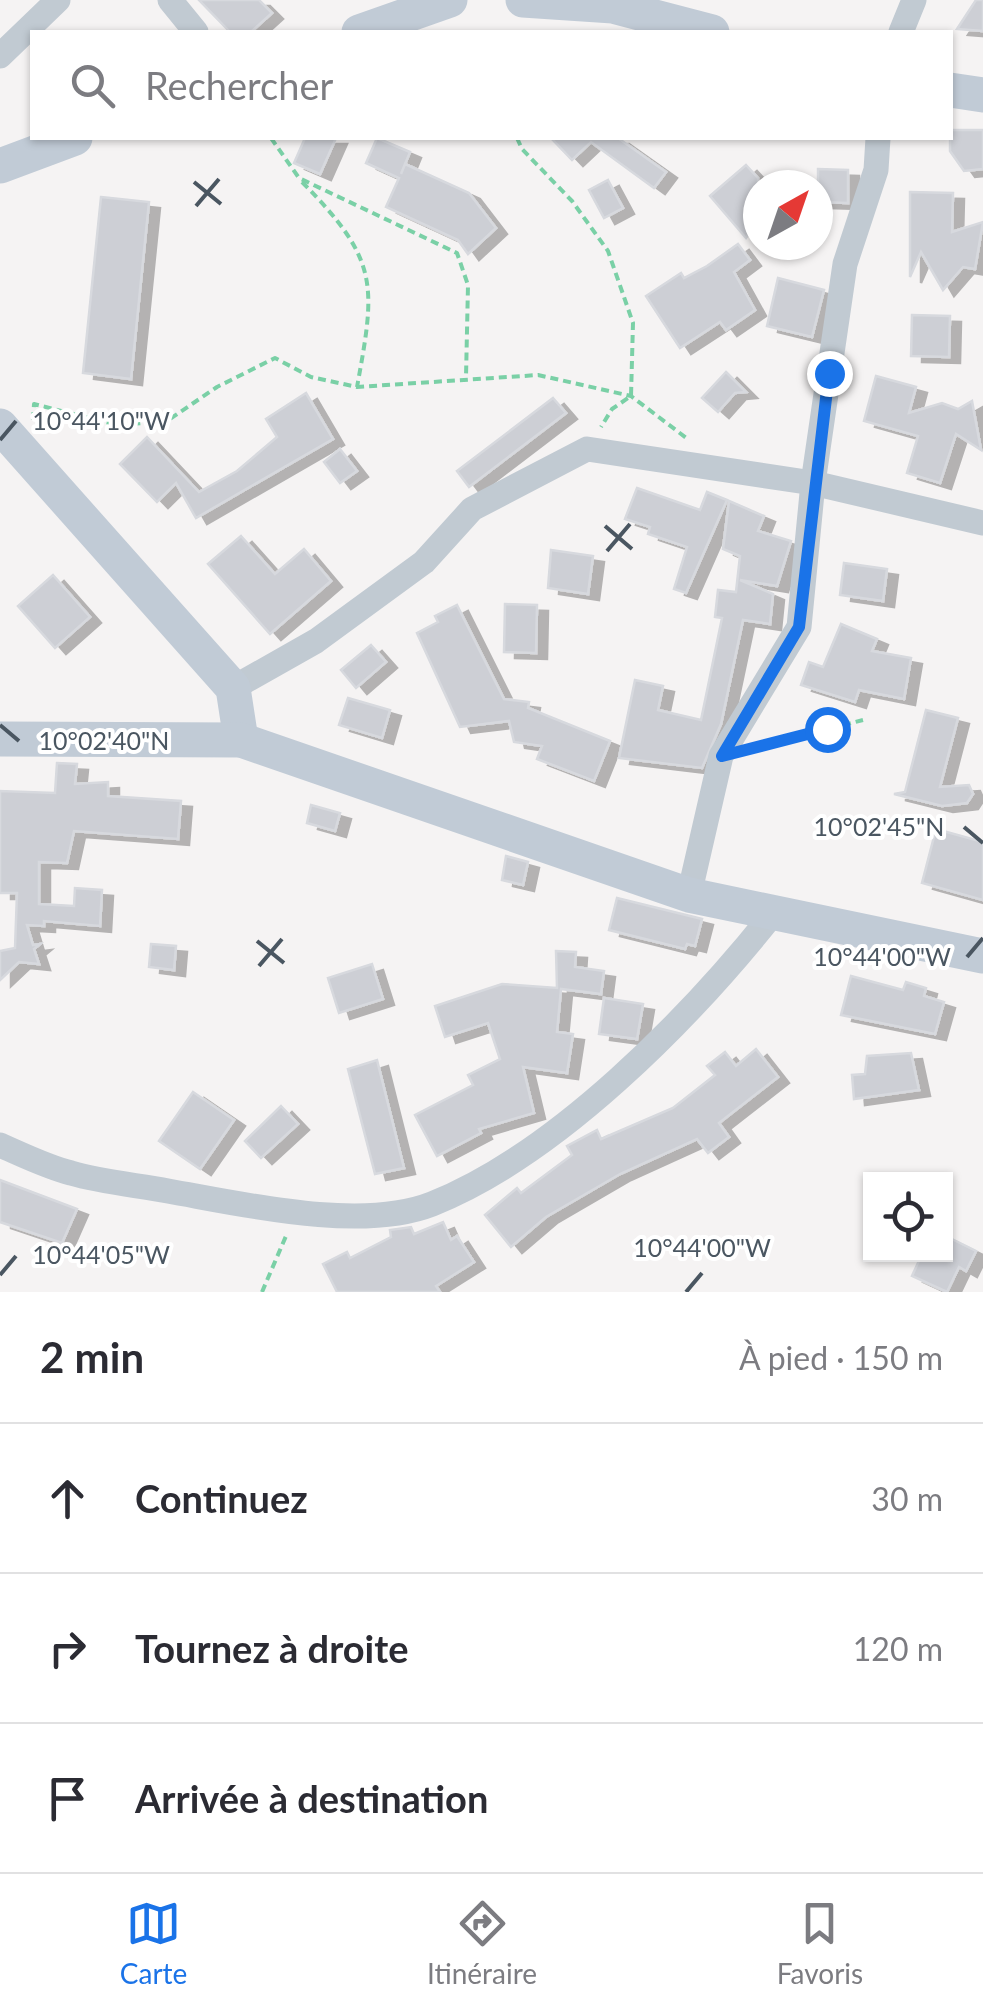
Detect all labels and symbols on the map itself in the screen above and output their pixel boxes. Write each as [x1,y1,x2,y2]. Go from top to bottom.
north arrow [743,170,833,260]
route end [807,351,853,397]
text: 10°44'10"W [32,405,170,435]
route start [805,707,851,753]
text: 10°02'40"N [39,725,169,755]
text: 10°02'45"N [814,811,944,841]
text: 10°44'00"W [813,941,951,971]
text: 10°44'00"W [633,1232,771,1262]
text: 10°44'05"W [32,1239,170,1269]

